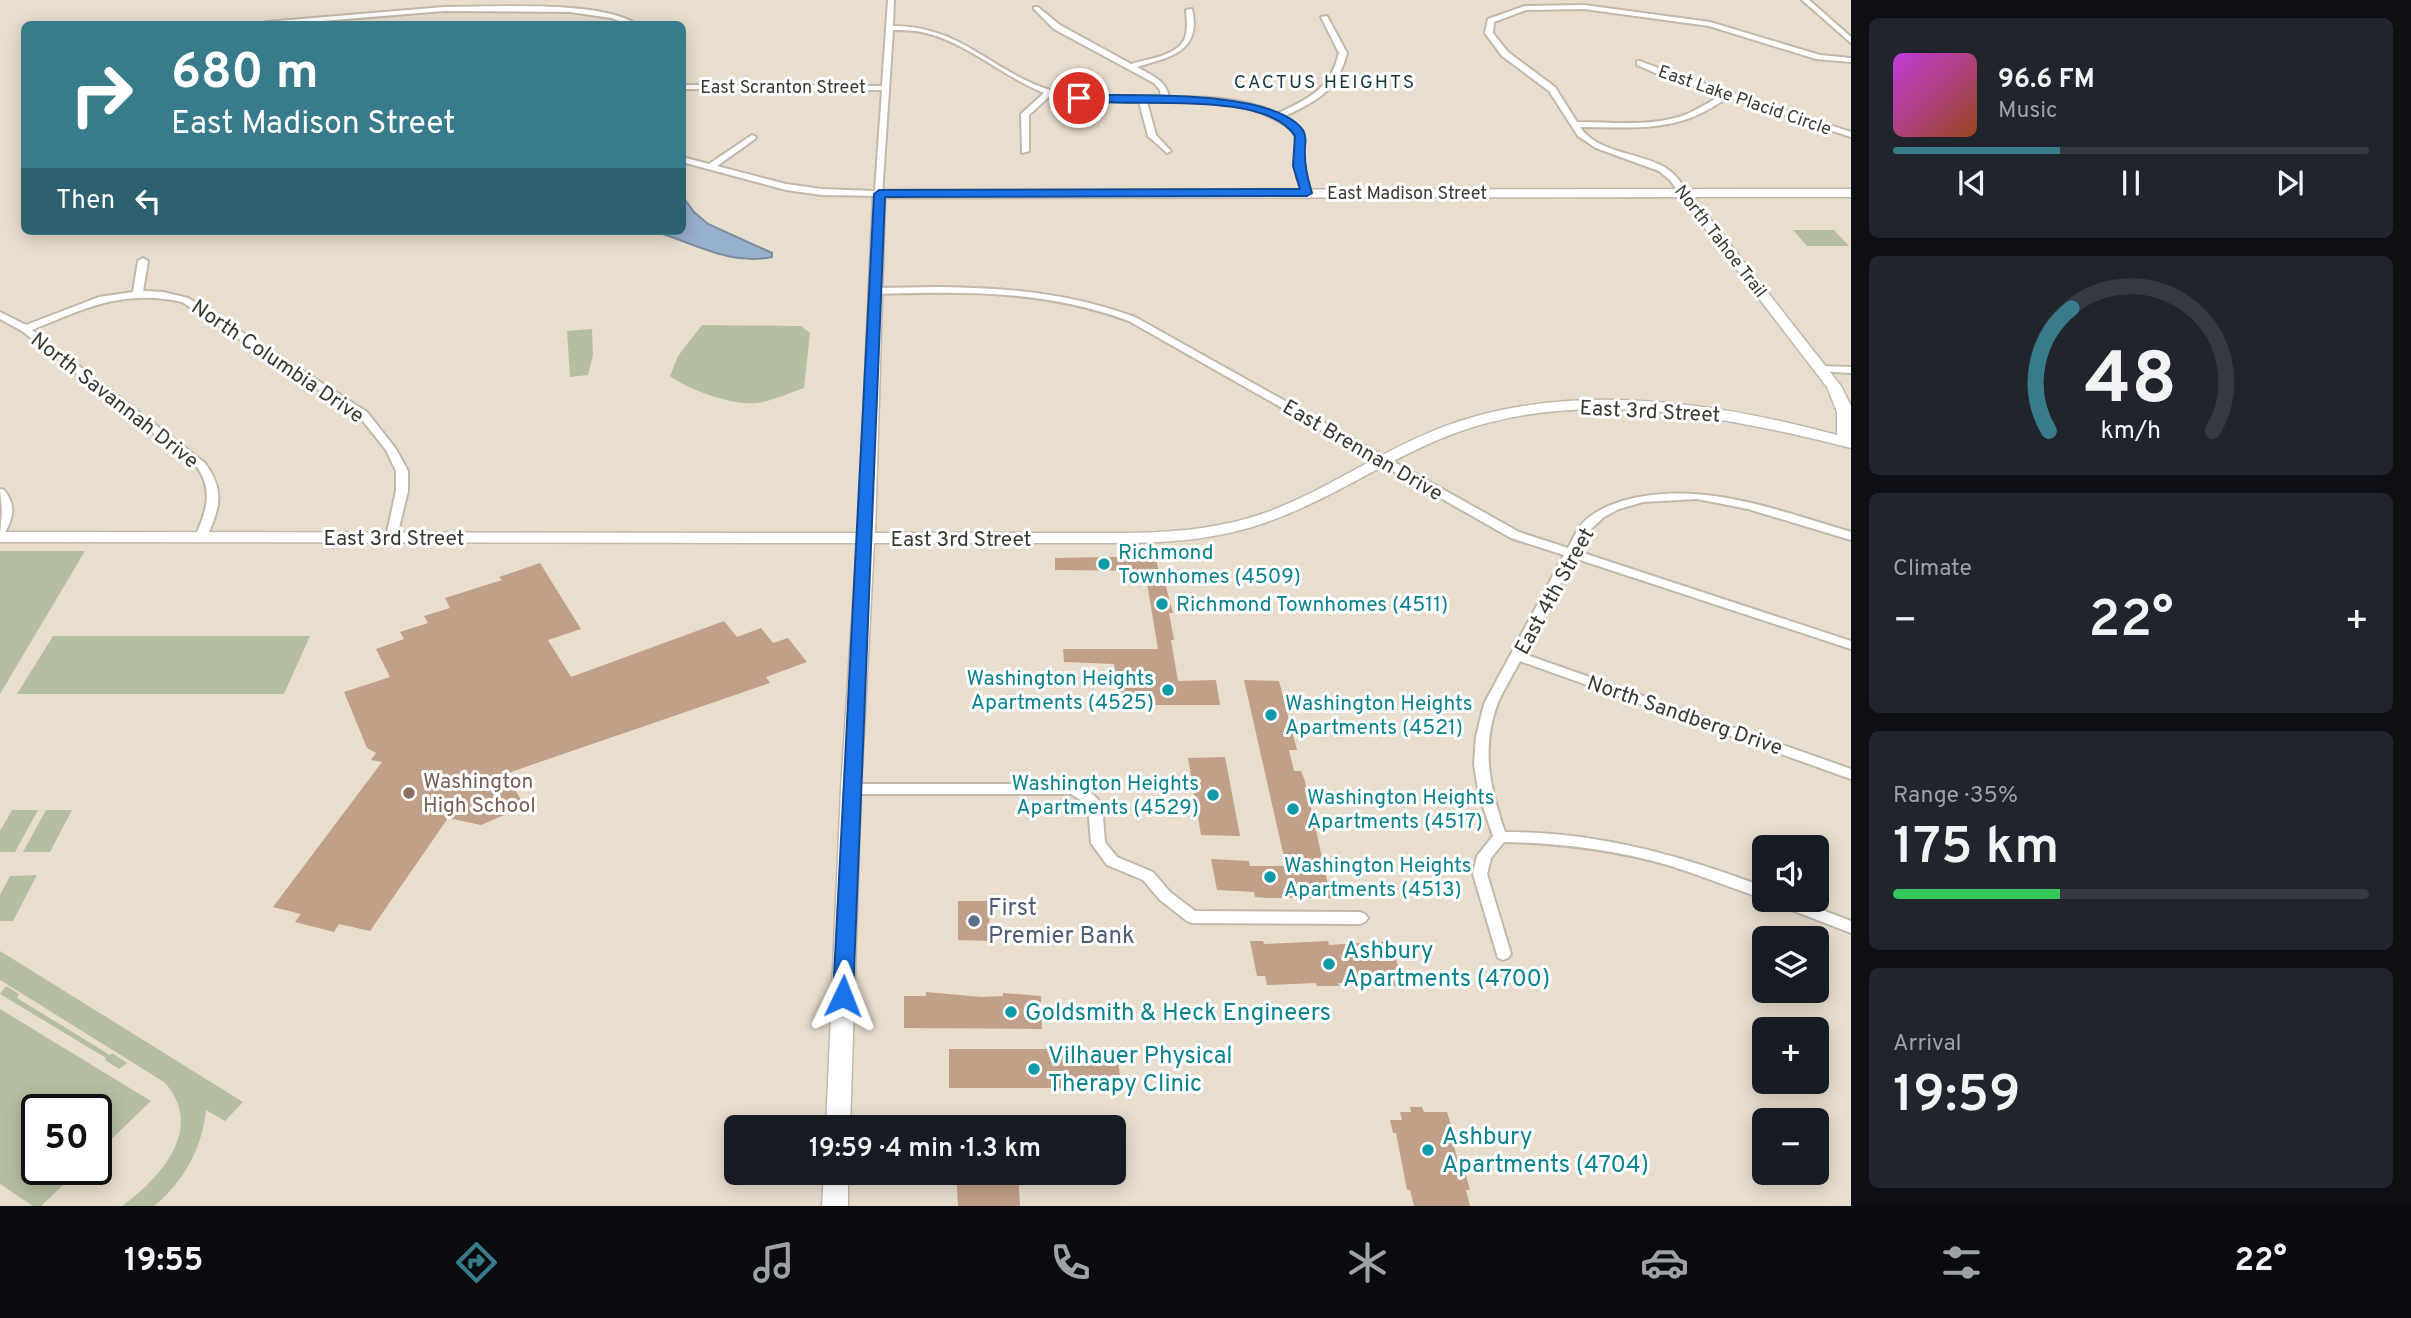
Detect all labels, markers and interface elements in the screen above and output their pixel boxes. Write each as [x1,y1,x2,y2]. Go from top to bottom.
text: 680 m [171,44,319,106]
icon: right [56,49,147,140]
street label: East Lake Placid Circle [1655,61,1834,142]
text: 96.6 FM [1998,64,2095,97]
pin [1049,68,1109,128]
district label: CACTUS HEIGHTS [1234,71,1416,95]
street label: East Scranton Street [700,77,866,100]
icon: arrive [1060,79,1098,117]
text: Music [1998,97,2058,126]
text: East Madison Street [171,105,455,145]
icon: previous [1953,164,1991,202]
icon: pause [2112,164,2150,202]
icon: next [2271,164,2309,202]
street label: North Tahoe Trail [1669,181,1771,303]
icon: left [129,182,167,220]
street label: East Madison Street [1327,183,1487,206]
text: Then [56,185,115,218]
street label: North Columbia Drive [186,294,369,430]
street label: North Savannah Drive [25,327,204,475]
text: 48 [2085,338,2177,430]
street label: East Brennan Drive [1277,394,1447,508]
street label: East 3rd Street [1579,395,1721,430]
text: km/h [2101,416,2161,448]
street label: East 4th Street [1509,523,1601,660]
street label: East 3rd Street [324,526,464,553]
street label: East 3rd Street [891,527,1031,554]
place label: Richmond Townhomes (4509) [1118,540,1301,591]
text: Climate [1893,555,1972,584]
marker: Richmond Townhomes (4509) [1096,556,1112,572]
text: 22° [2088,589,2174,655]
place label: Richmond Townhomes (4511) [1176,592,1448,619]
marker: Richmond Townhomes (4511) [1154,596,1170,612]
text: − [1893,598,1918,647]
text: + [2344,598,2369,647]
place label: Washington Heights Apartments (4525) [966,666,1154,717]
street label: North Sandberg Drive [1583,670,1786,763]
marker: Washington Heights Apartments (4525) [1160,682,1176,698]
place label: Washington Heights Apartments (4521) [1285,691,1473,742]
marker: Washington Heights Apartments (4521) [1263,707,1279,723]
place label: Washington High School [423,769,536,820]
place label: Washington Heights Apartments (4529) [1011,771,1199,822]
text: Range · 35% [1893,782,2018,811]
marker: Washington High School [401,785,417,801]
place label: Washington Heights Apartments (4517) [1307,785,1495,836]
marker: Washington Heights Apartments (4529) [1205,787,1221,803]
marker: Washington Heights Apartments (4517) [1285,801,1301,817]
text: 175 km [1893,816,2059,882]
map controls [1752,835,1829,1185]
button: sound [1752,835,1829,912]
place label: Washington Heights Apartments (4513) [1284,853,1472,904]
marker: Washington Heights Apartments (4513) [1262,869,1278,885]
place label: First Premier Bank [988,894,1135,952]
marker: First Premier Bank [966,913,982,929]
button: layers [1752,926,1829,1003]
place label: Ashbury Apartments (4700) [1343,937,1550,995]
marker: Ashbury Apartments (4700) [1321,956,1337,972]
position arrow [806,959,880,1033]
place label: Goldsmith & Heck Engineers [1025,999,1331,1029]
marker: Goldsmith & Heck Engineers [1003,1004,1019,1020]
button: + [1752,1017,1829,1094]
text: Arrival [1893,1030,1962,1059]
place label: Vilhauer Physical Therapy Clinic [1048,1042,1233,1100]
marker: Vilhauer Physical Therapy Clinic [1026,1061,1042,1077]
text: 19:59 [1893,1064,2021,1130]
speed limit sign: 50 [21,1094,112,1185]
button: − [1752,1108,1829,1185]
place label: Ashbury Apartments (4704) [1442,1123,1649,1181]
text: 19:59 · 4 min · 1.3 km [809,1133,1041,1166]
marker: Ashbury Apartments (4704) [1420,1142,1436,1158]
icon: directions [452,1238,501,1287]
icon: music [749,1238,798,1287]
icon: phone [1046,1238,1095,1287]
icon: climate [1343,1238,1392,1287]
icon: car [1640,1238,1689,1287]
icon: filters [1937,1238,1986,1287]
text: 19:55 [124,1242,203,1282]
text: 22° [2234,1242,2287,1282]

